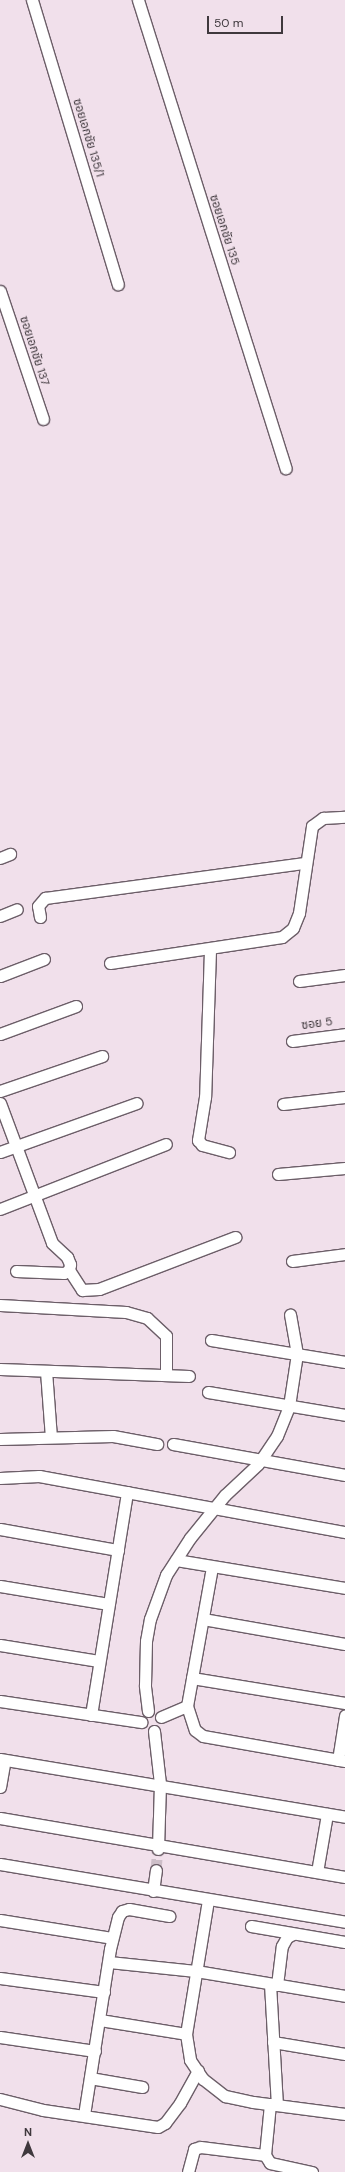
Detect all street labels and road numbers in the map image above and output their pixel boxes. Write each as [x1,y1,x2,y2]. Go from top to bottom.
street label: ซอยเอกชัย 135/1 [69,97,107,179]
street label: ซอยเอกชัย 135 [206,193,242,267]
street label: ซอยเอกชัย 137 [16,314,52,388]
street label: ซอย 5 [301,1015,333,1033]

